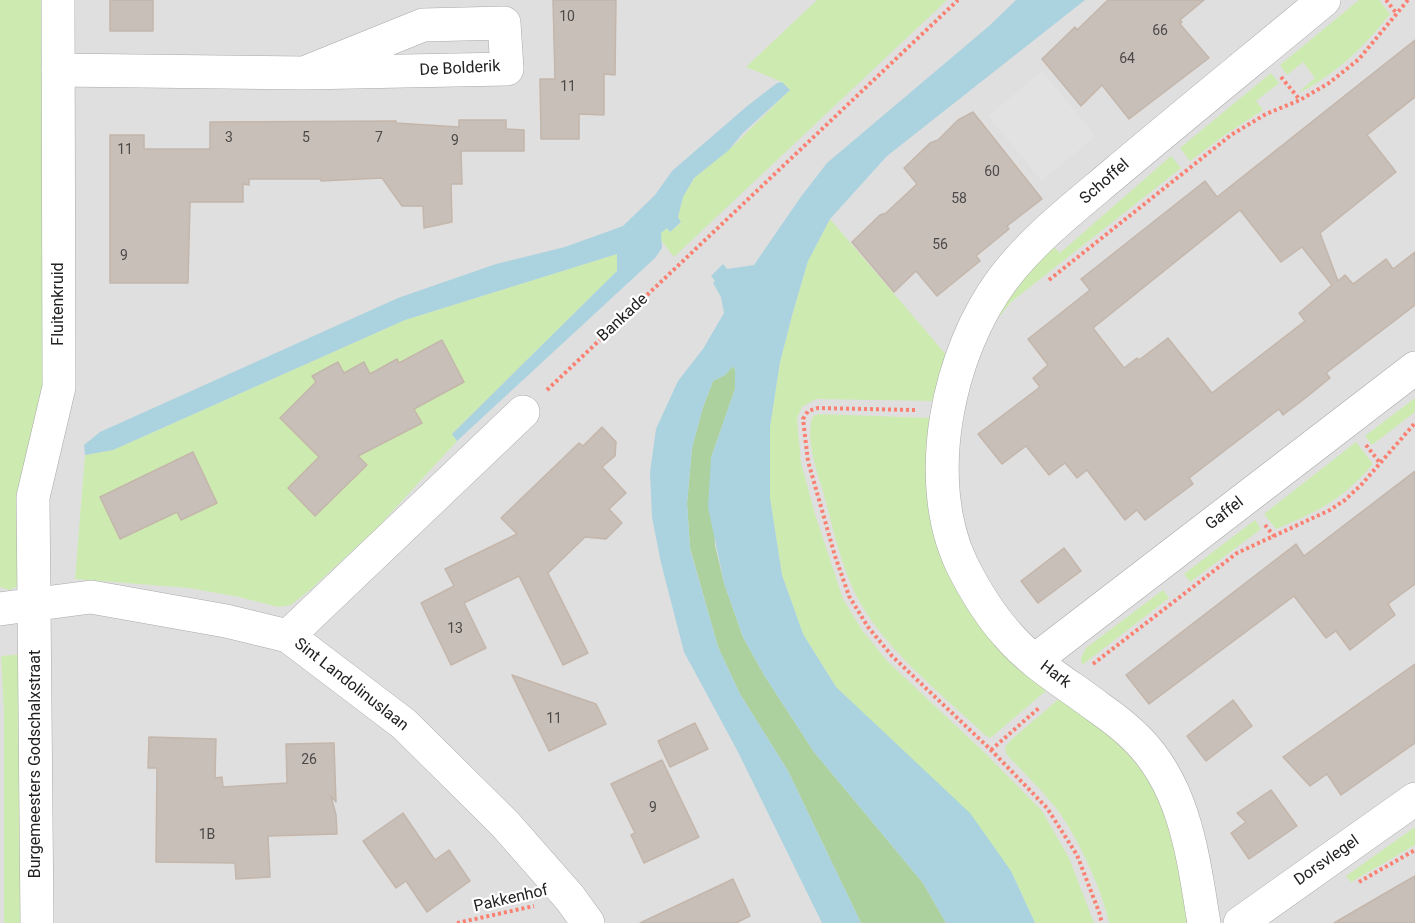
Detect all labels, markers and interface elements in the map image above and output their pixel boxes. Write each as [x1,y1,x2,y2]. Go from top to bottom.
house number: 10 [559,9,575,25]
house number: 66 [1152,23,1168,39]
house number: 64 [1119,51,1135,67]
street label: De Bolderik [419,57,501,81]
house number: 11 [560,79,576,95]
house number: 3 [225,130,233,146]
house number: 5 [302,130,310,146]
house number: 7 [375,130,383,146]
house number: 9 [451,133,459,149]
house number: 11 [117,142,133,158]
street label: Schoffel [1076,155,1134,209]
house number: 60 [984,164,1000,180]
house number: 58 [951,191,967,207]
house number: 56 [932,237,948,253]
house number: 9 [120,248,128,264]
street label: Fluitenkruid [49,262,69,346]
street label: Bankade [594,290,652,346]
street label: Gaffel [1202,493,1248,535]
house number: 13 [447,621,463,637]
street label: Sint Landolinuslaan [290,634,412,736]
street label: Burgemeesters Godschalxstraat [26,650,46,878]
street label: Hark [1036,657,1074,693]
house number: 11 [546,711,562,727]
house number: 26 [301,752,317,768]
house number: 9 [649,800,657,816]
house number: 1B [199,827,215,843]
street label: Dorsvlegel [1291,832,1363,890]
street label: Pakkenhof [472,881,550,917]

